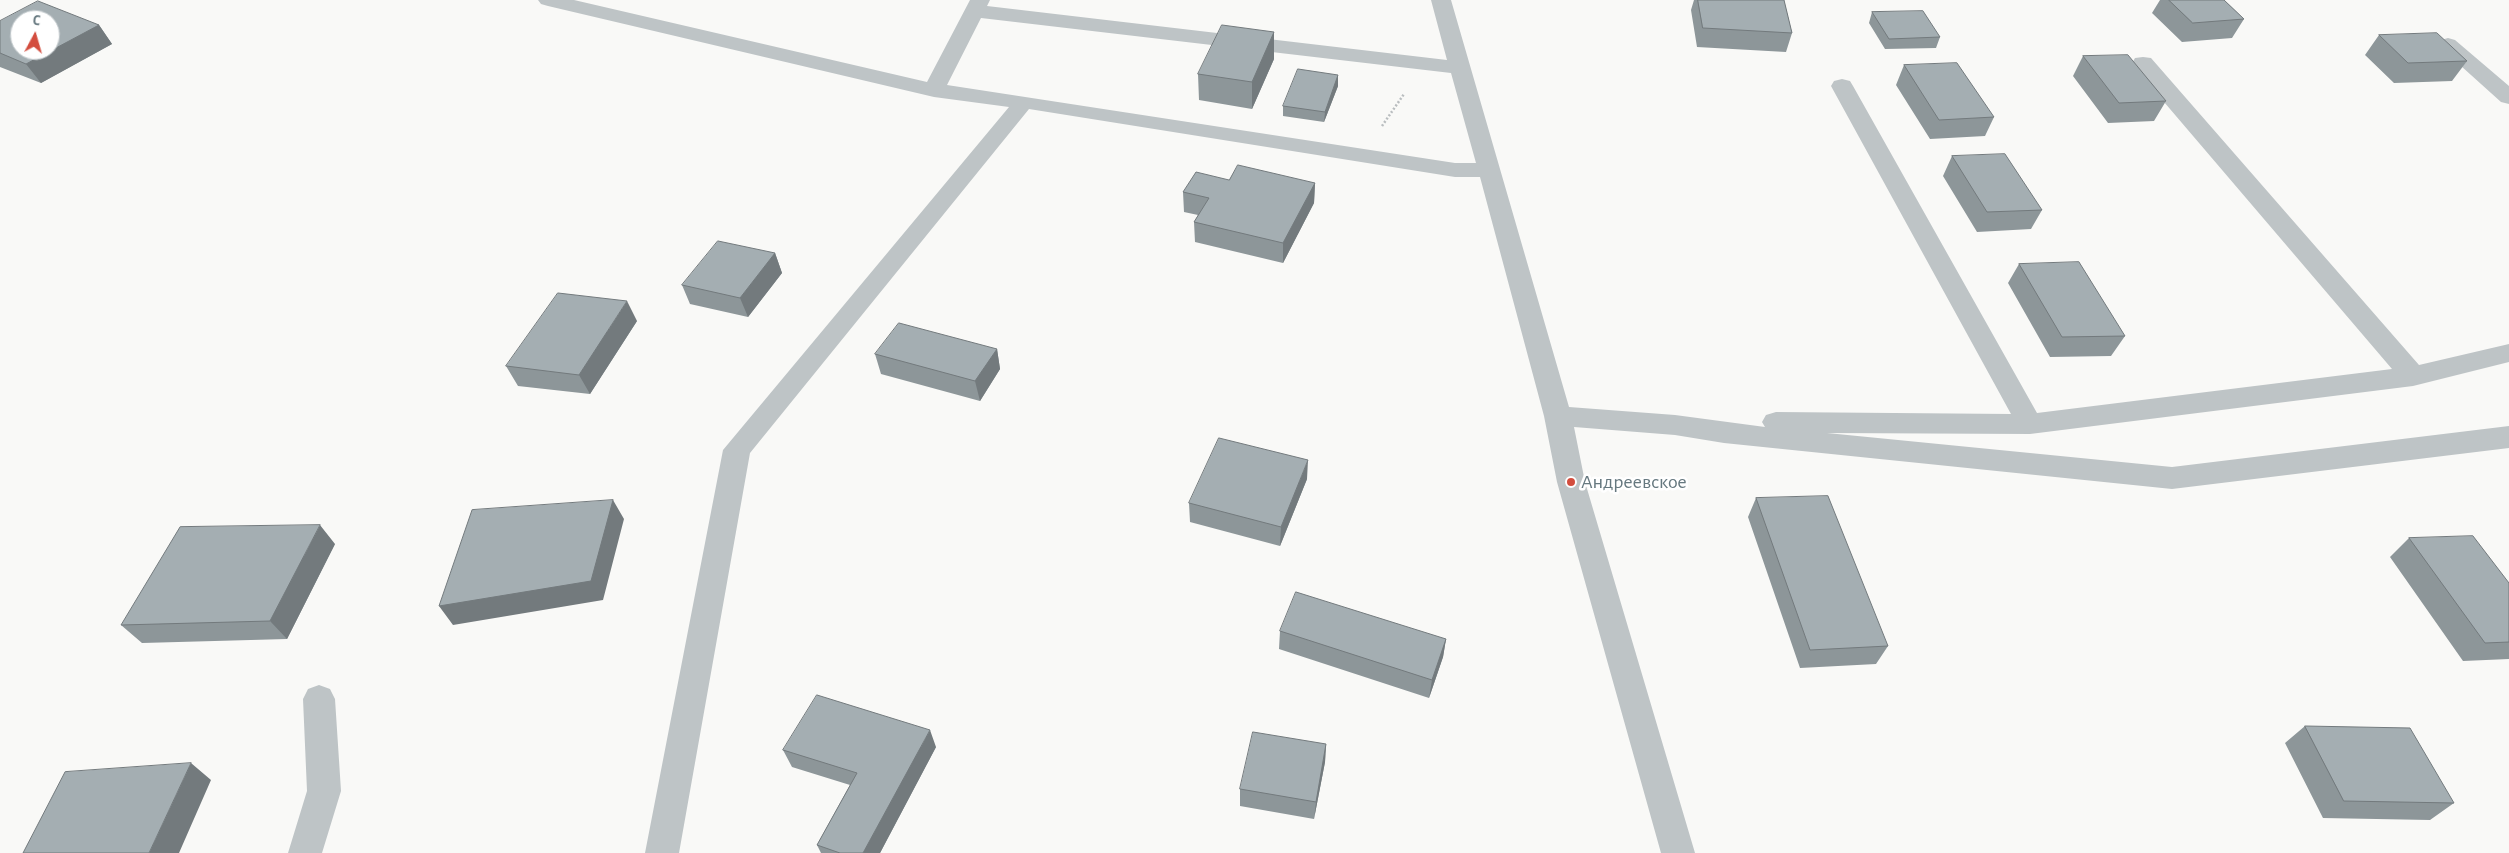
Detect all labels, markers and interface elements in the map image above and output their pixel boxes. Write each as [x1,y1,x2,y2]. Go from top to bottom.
north arrow [10,10,60,60]
text: С [32,14,41,28]
place label: Андреевское [1581,470,1687,494]
marker: Андреевское [1565,476,1577,488]

